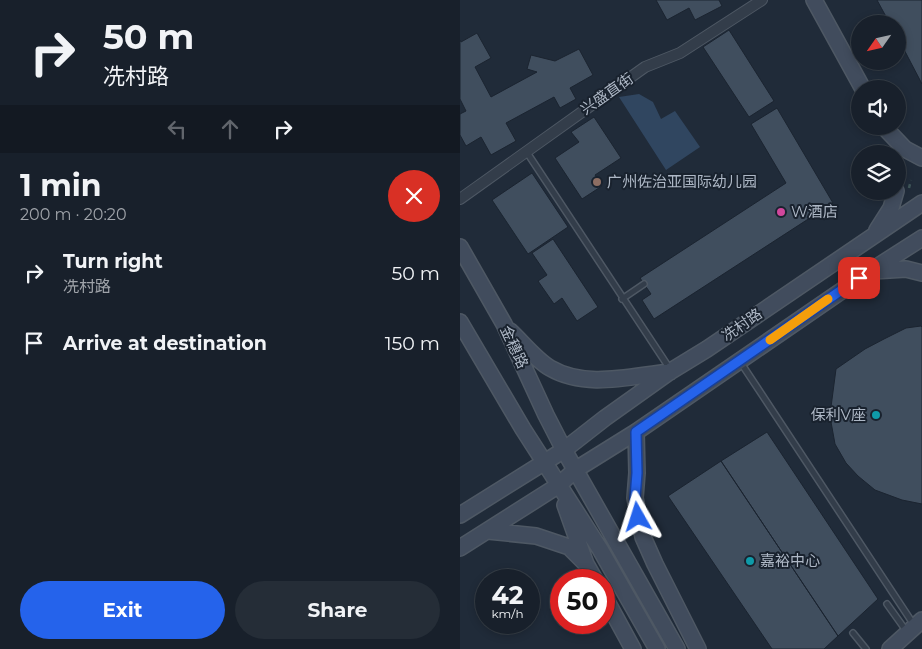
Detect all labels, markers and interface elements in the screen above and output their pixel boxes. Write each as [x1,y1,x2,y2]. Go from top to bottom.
text: 50 m [103,15,194,58]
north arrow [851,15,906,70]
map controls [851,15,906,200]
icon: right [20,20,85,85]
text: 冼村路 [103,63,169,90]
street label: 兴盛直街 [577,69,637,119]
button: sound [851,80,906,135]
icon: left [163,115,191,143]
icon: ahead [216,115,244,143]
icon: right [269,115,297,143]
button: layers [851,145,906,200]
text: 1 min [20,167,101,204]
button: close [388,170,440,222]
place label: 广州佐治亚国际幼儿园 [607,172,757,191]
marker: 广州佐治亚国际幼儿园 [591,176,603,188]
place label: W酒店 [791,202,838,221]
text: 200 m · 20:20 [20,205,127,224]
marker: W酒店 [775,206,787,218]
text: Turn right [63,250,163,273]
pin [838,257,880,299]
icon: right [20,259,48,287]
text: 50 m [392,262,440,285]
icon: arrive [845,264,873,292]
text: 冼村路 [63,277,111,296]
street label: 冼村路 [718,304,766,345]
street label: 金穗路 [496,322,533,371]
icon: arrive [20,329,48,357]
text: Arrive at destination [63,332,267,355]
text: 150 m [385,332,440,355]
place label: 保利V座 [811,405,866,424]
marker: 保利V座 [870,409,882,421]
position arrow [611,490,663,542]
place label: 嘉裕中心 [760,551,820,570]
marker: 嘉裕中心 [744,555,756,567]
speed limit sign: 50 [550,569,615,634]
text: 42 [492,580,523,610]
button: Exit [20,581,225,639]
button: Share [235,581,440,639]
text: km/h [491,606,524,621]

